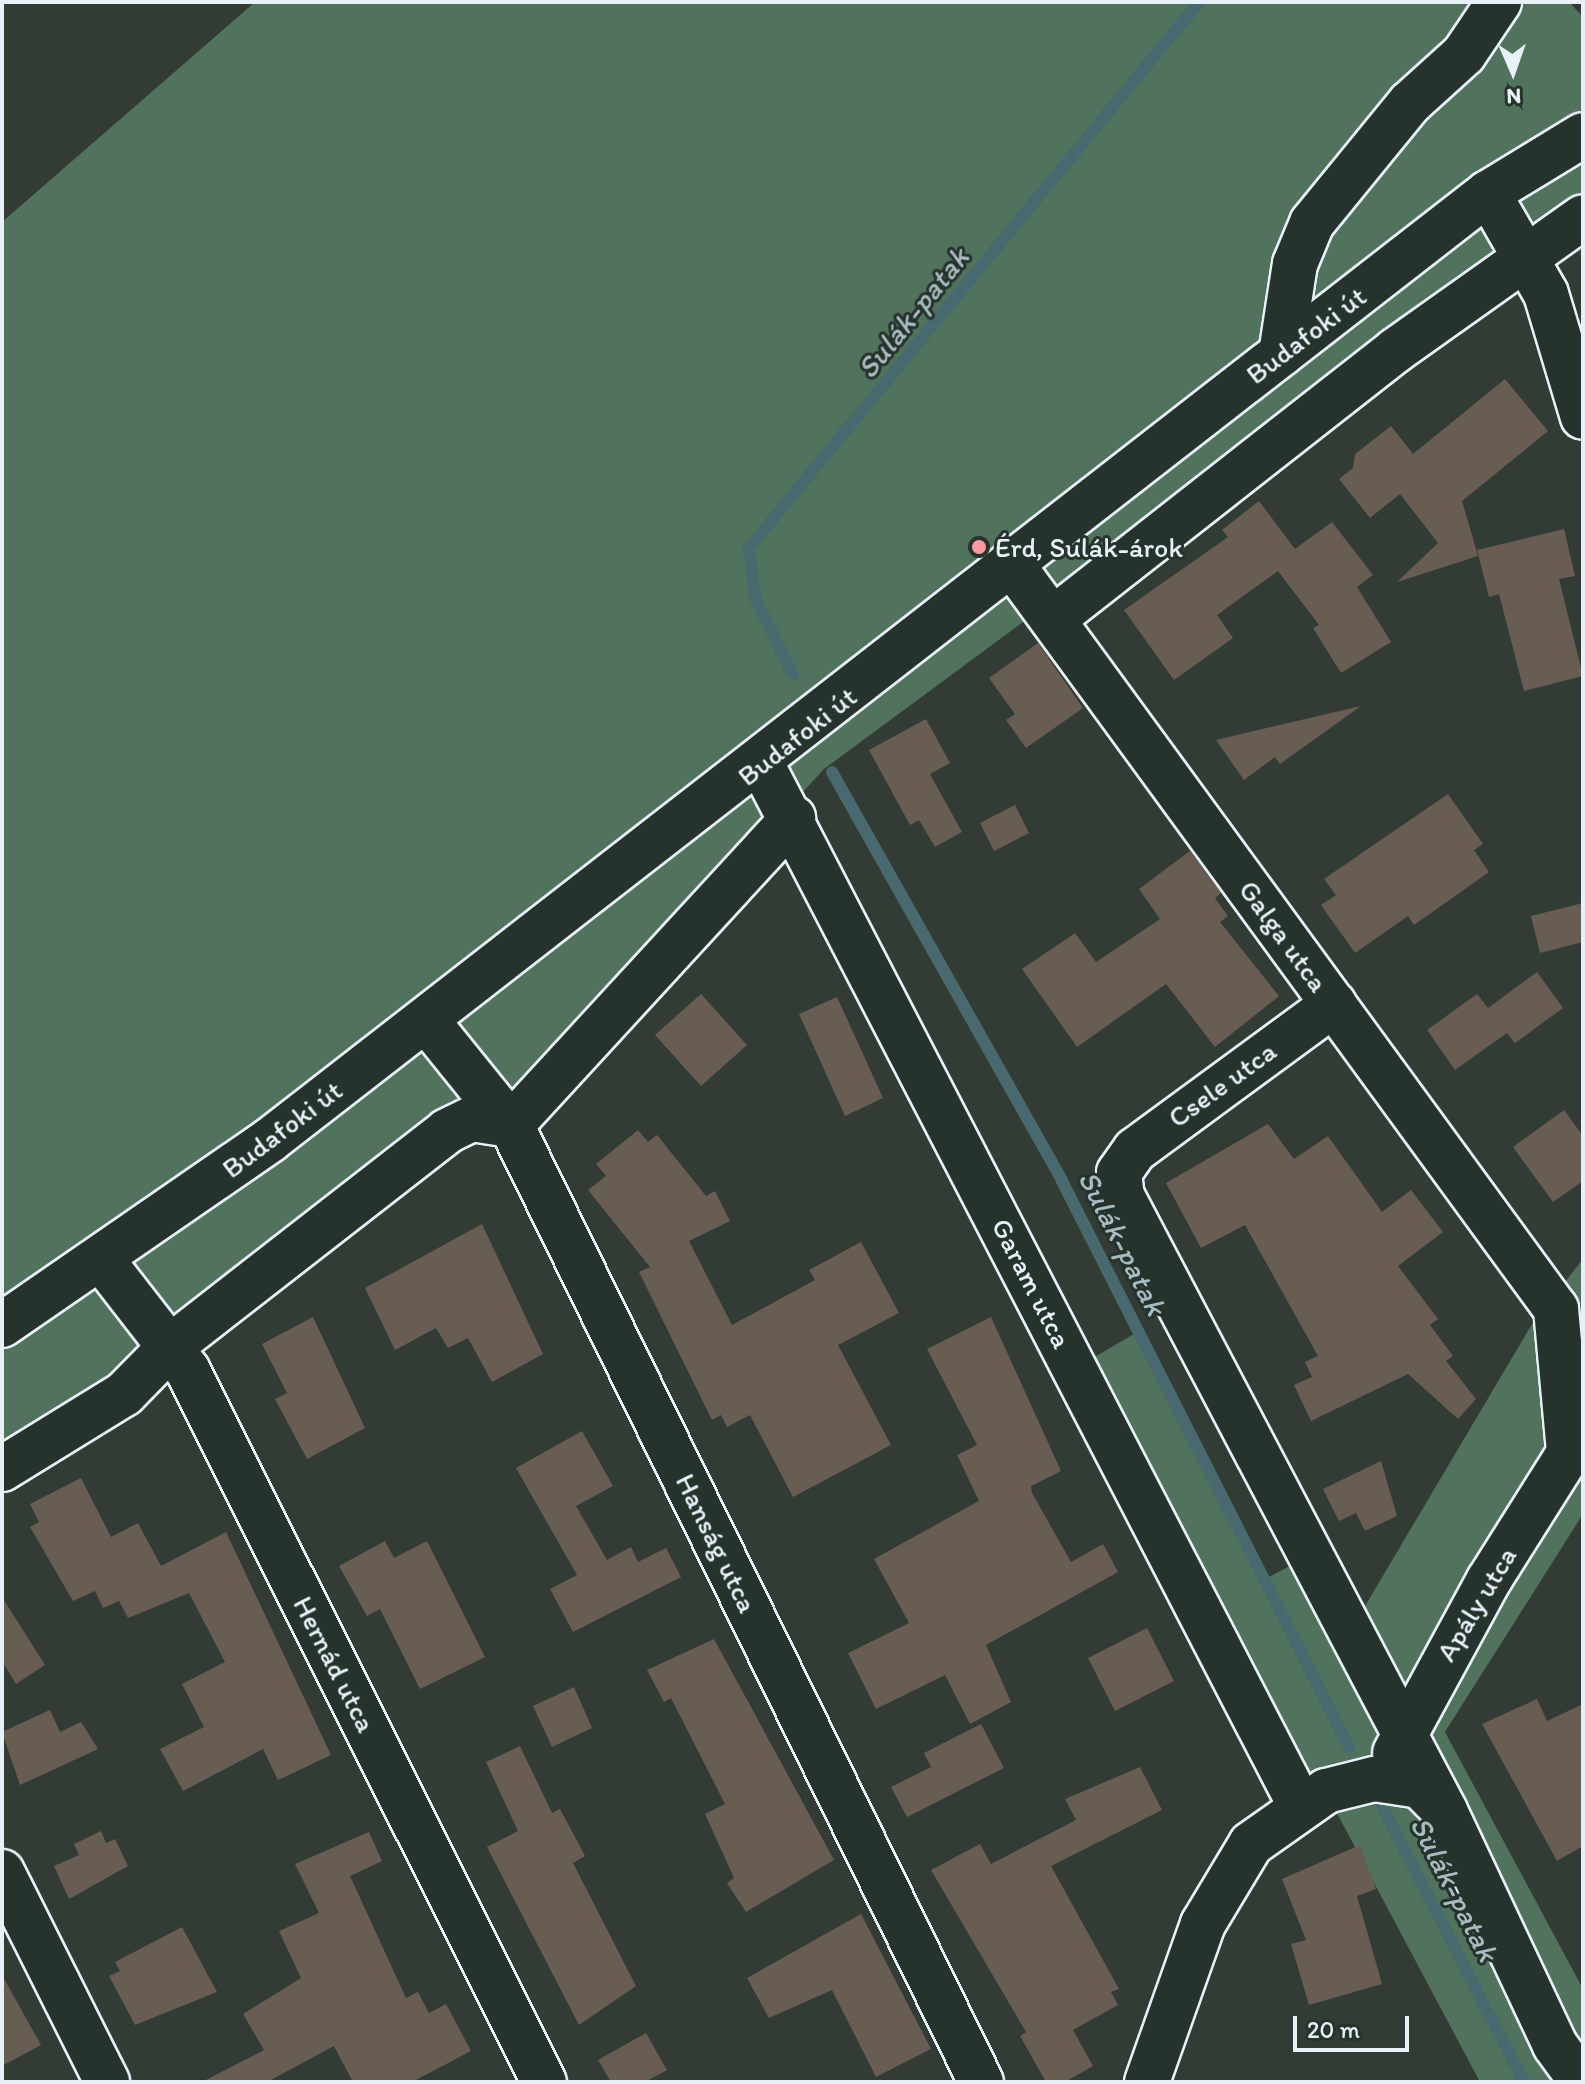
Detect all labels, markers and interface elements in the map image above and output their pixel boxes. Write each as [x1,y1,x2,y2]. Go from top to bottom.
north arrow [1473,32,1553,112]
text: N [1506,83,1522,110]
water label: Sulák-patak [849,240,977,386]
street label: Budafoki út [1239,279,1373,391]
place label: Érd, Sulák-árok [995,530,1183,564]
marker: Érd, Sulák-árok [970,538,988,556]
street label: Budafoki út [731,679,863,793]
street label: Galga utca [1233,874,1335,998]
street label: Csele utca [1162,1034,1282,1134]
street label: Budafoki út [215,1073,349,1185]
water label: Sulák-patak [1070,1165,1174,1321]
street label: Garam utca [985,1213,1079,1353]
street label: Hanság utca [669,1468,765,1618]
street label: Apály utca [1429,1541,1523,1667]
street label: Hernád utca [287,1591,383,1737]
water label: Sulák-patak [1402,1811,1506,1967]
scale bar [1297,2000,1413,2050]
text: 20 m [1307,2015,1360,2044]

